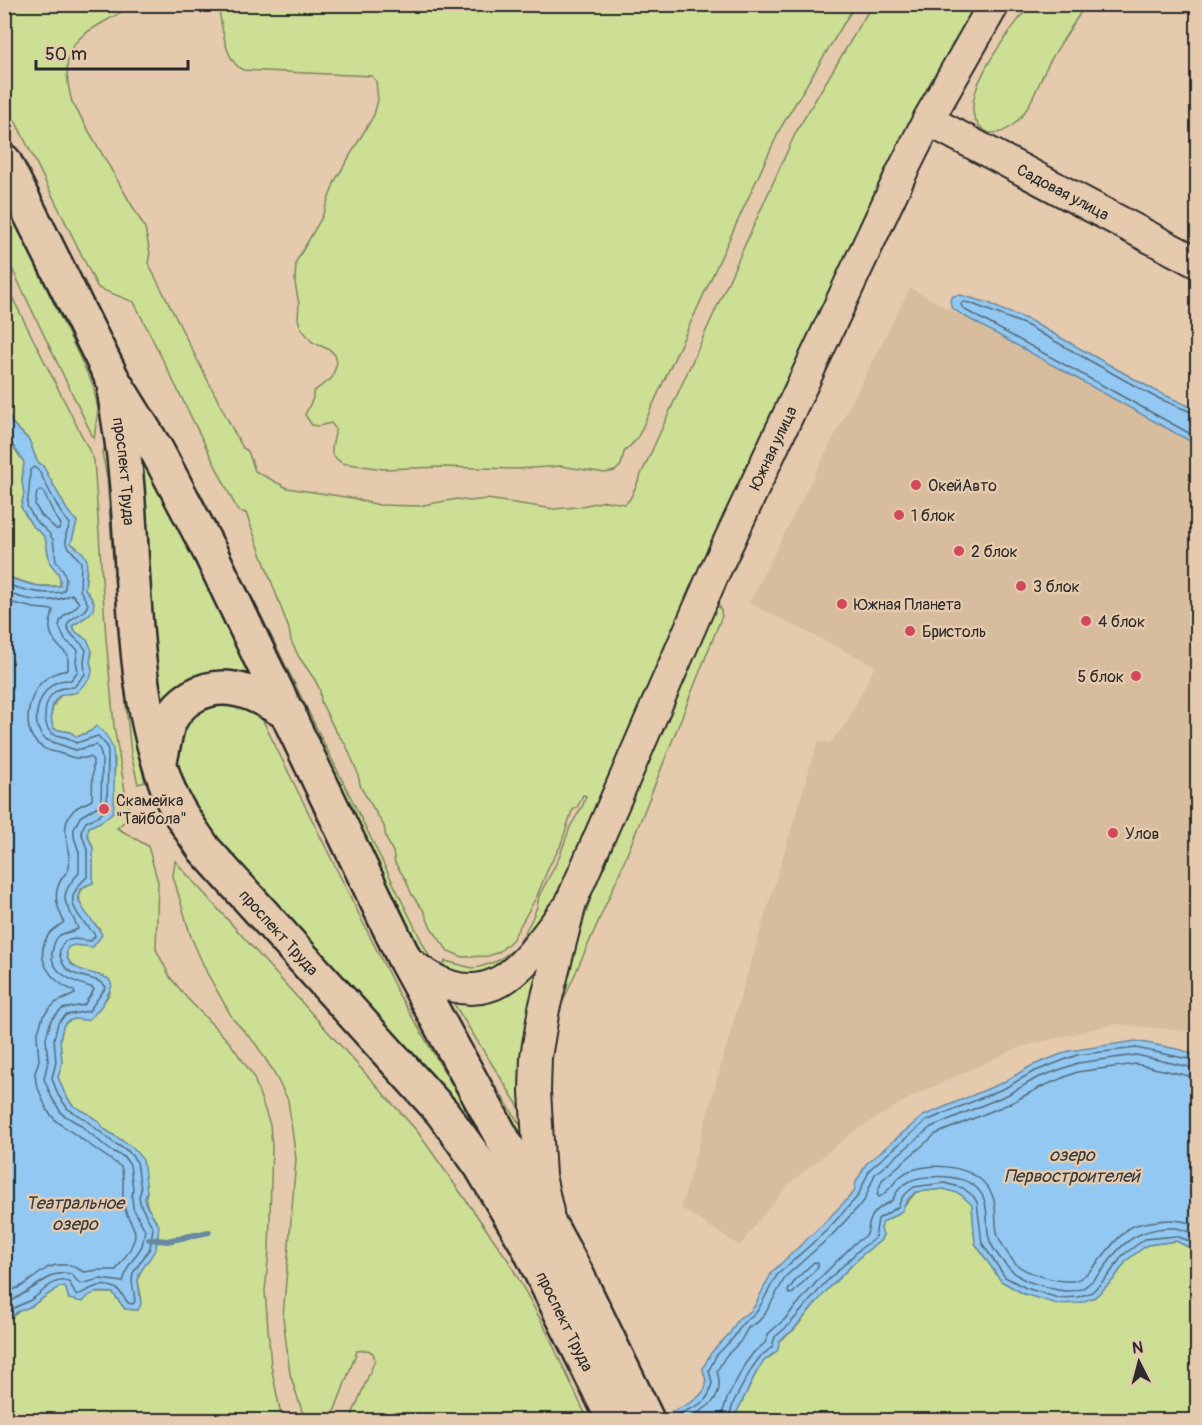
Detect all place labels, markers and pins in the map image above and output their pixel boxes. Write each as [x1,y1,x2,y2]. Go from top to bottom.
place label: ОкейАвто [928,476,997,496]
marker: ОкейАвто [909,478,923,492]
place label: 1 блок [911,506,955,526]
marker: 1 блок [892,508,906,522]
place label: 2 блок [971,542,1018,562]
marker: 2 блок [952,544,966,558]
place label: 3 блок [1033,577,1080,597]
marker: 3 блок [1014,579,1028,593]
place label: Южная Планета [854,595,961,615]
marker: Южная Планета [835,597,849,611]
place label: 4 блок [1098,612,1145,632]
marker: 4 блок [1079,614,1093,628]
place label: Бристоль [922,622,986,642]
marker: Бристоль [903,624,917,638]
place label: 5 блок [1077,667,1124,687]
marker: 5 блок [1129,669,1143,683]
place label: Скамейка "Тайбола" [116,791,187,829]
marker: Скамейка "Тайбола" [97,802,111,816]
place label: Улов [1125,824,1159,844]
marker: Улов [1106,826,1120,840]

